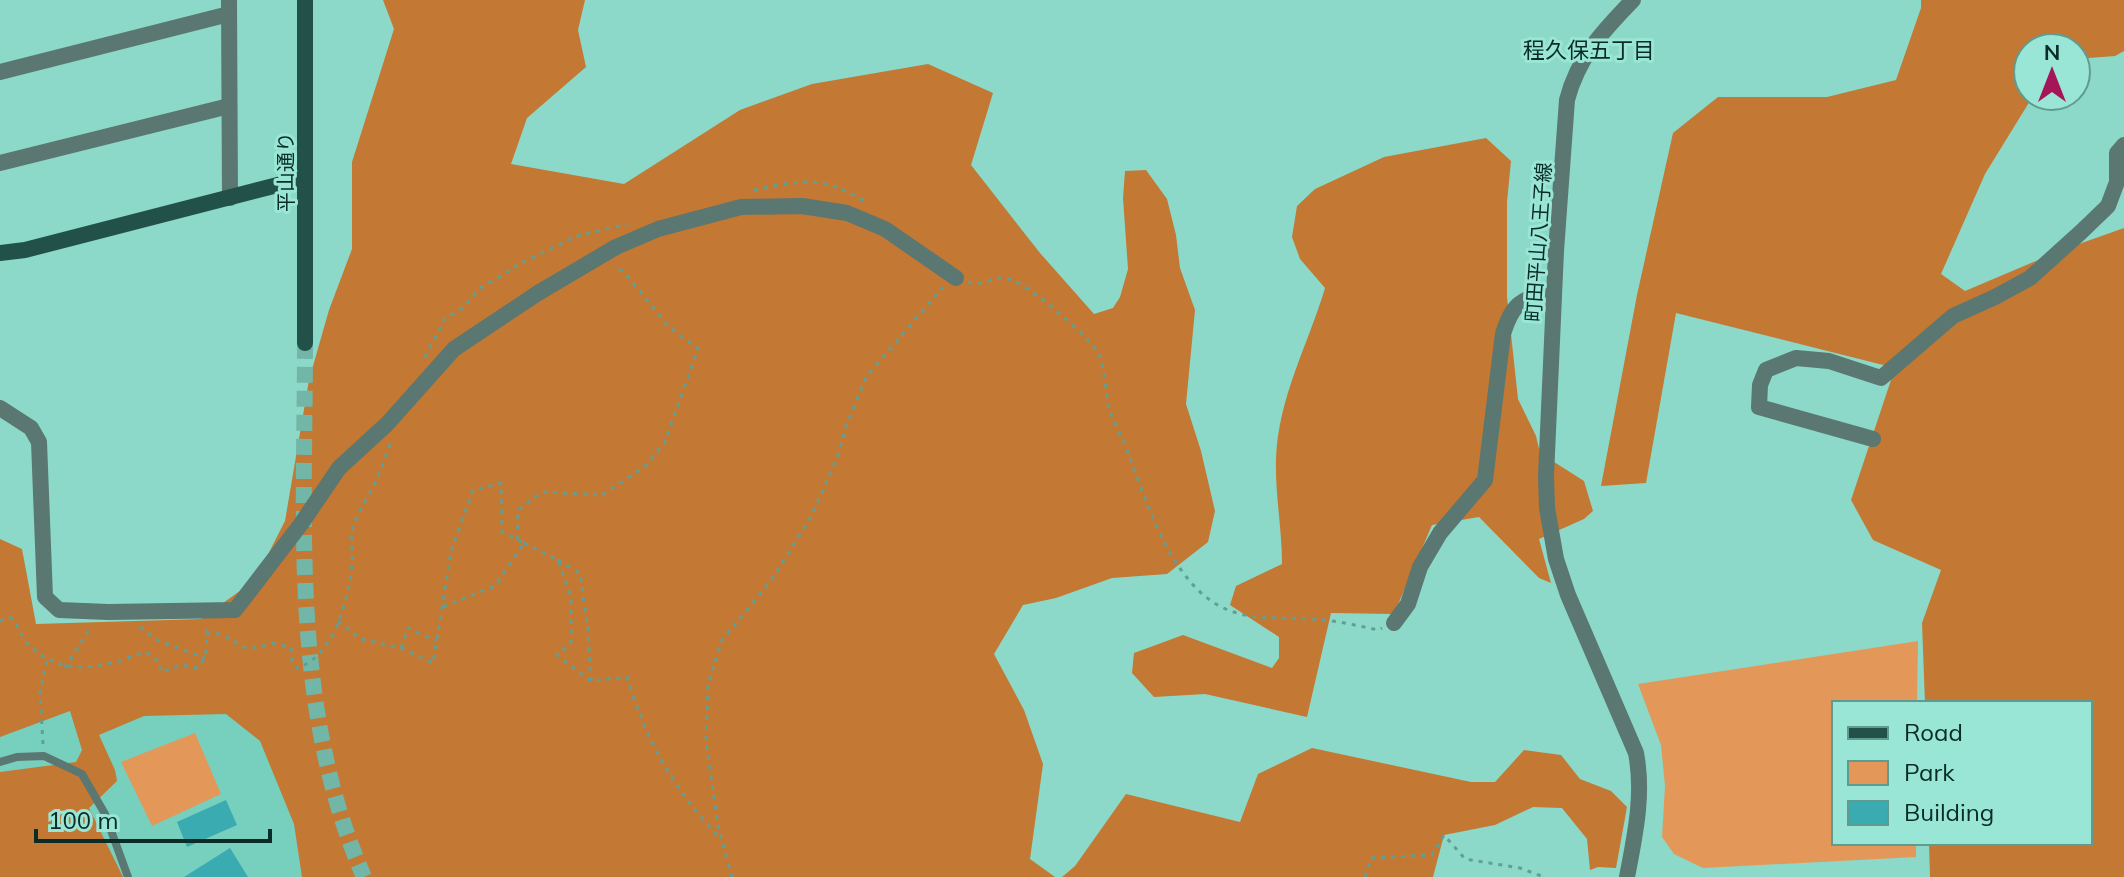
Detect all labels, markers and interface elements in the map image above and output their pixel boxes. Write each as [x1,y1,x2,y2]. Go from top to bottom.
north arrow [2012,32,2092,112]
district label: 程久保五丁目 [1523,36,1655,64]
text: N [2044,38,2060,66]
street label: 平山通り [273,132,298,212]
street label: 町田平山八王子線 [1520,161,1556,323]
legend [1832,701,2092,845]
text: Road [1904,717,1963,747]
text: Park [1904,757,1955,787]
scale bar [36,793,270,843]
text: Building [1904,797,1994,827]
text: 100 m [48,805,119,835]

